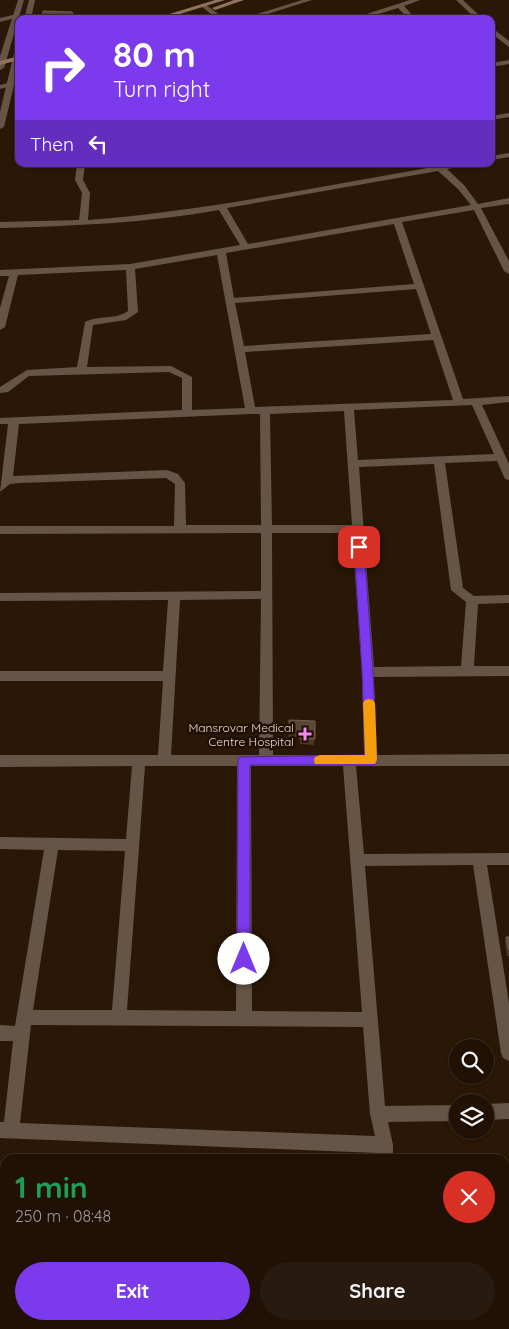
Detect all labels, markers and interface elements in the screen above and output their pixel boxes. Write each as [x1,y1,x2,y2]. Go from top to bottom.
text: 80 m [113,32,196,76]
icon: right [30,35,95,100]
text: Turn right [113,75,210,103]
icon: left [84,130,112,158]
text: Then [30,132,74,156]
pin [338,526,380,568]
icon: arrive [345,533,373,561]
place label: Mansrovar Medical Centre Hospital [188,720,294,749]
marker: Mansrovar Medical Centre Hospital [298,727,312,741]
position arrow [217,932,269,984]
map controls [449,1039,494,1139]
button: search [449,1039,494,1084]
button: layers [449,1094,494,1139]
text: 1 min [15,1168,88,1206]
button: close [443,1171,495,1223]
text: 250 m · 08:48 [15,1206,111,1226]
button: Exit [15,1262,250,1320]
button: Share [260,1262,495,1320]

